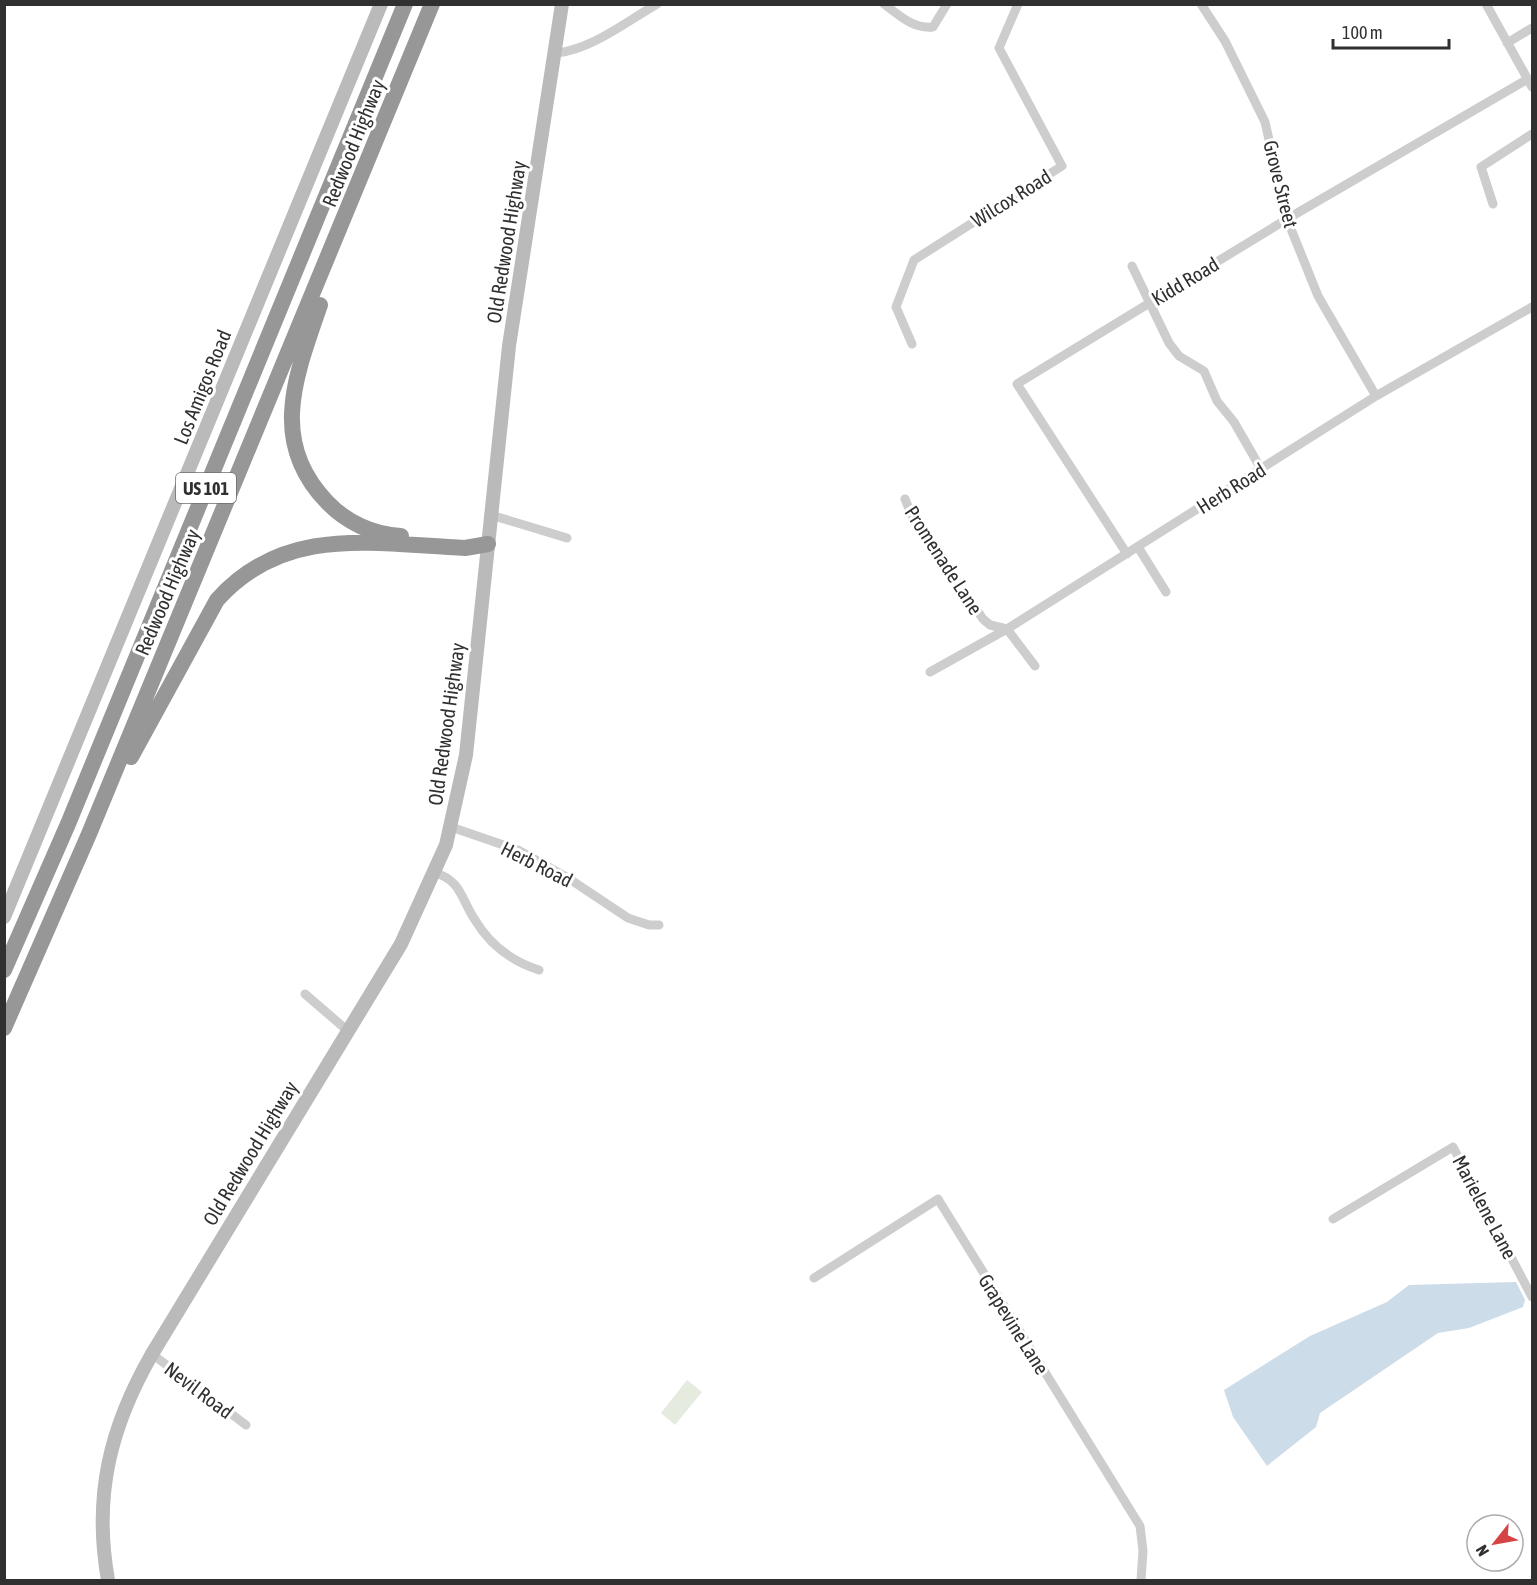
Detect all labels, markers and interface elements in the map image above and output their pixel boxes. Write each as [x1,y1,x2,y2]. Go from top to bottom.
scale bar [1333,12,1448,50]
text: 100 m [1342,22,1383,43]
street label: Redwood Highway [317,76,389,210]
street label: Grove Street [1259,138,1303,230]
street label: Old Redwood Highway [482,159,530,325]
street label: Wilcox Road [967,164,1055,232]
street label: Kidd Road [1147,252,1223,310]
street label: Los Amigos Road [169,326,235,448]
street label: Herb Road [1192,458,1270,518]
road number: US 101 [176,473,236,503]
street label: Promenade Lane [900,501,988,619]
street label: Redwood Highway [130,525,204,659]
street label: Old Redwood Highway [423,641,469,807]
street label: Herb Road [497,836,577,892]
street label: Old Redwood Highway [198,1077,302,1229]
street label: Marielene Lane [1448,1151,1522,1263]
street label: Grapevine Lane [974,1270,1054,1378]
street label: Nevil Road [160,1357,238,1423]
north arrow [1465,1513,1525,1573]
text: N [1472,1542,1492,1559]

